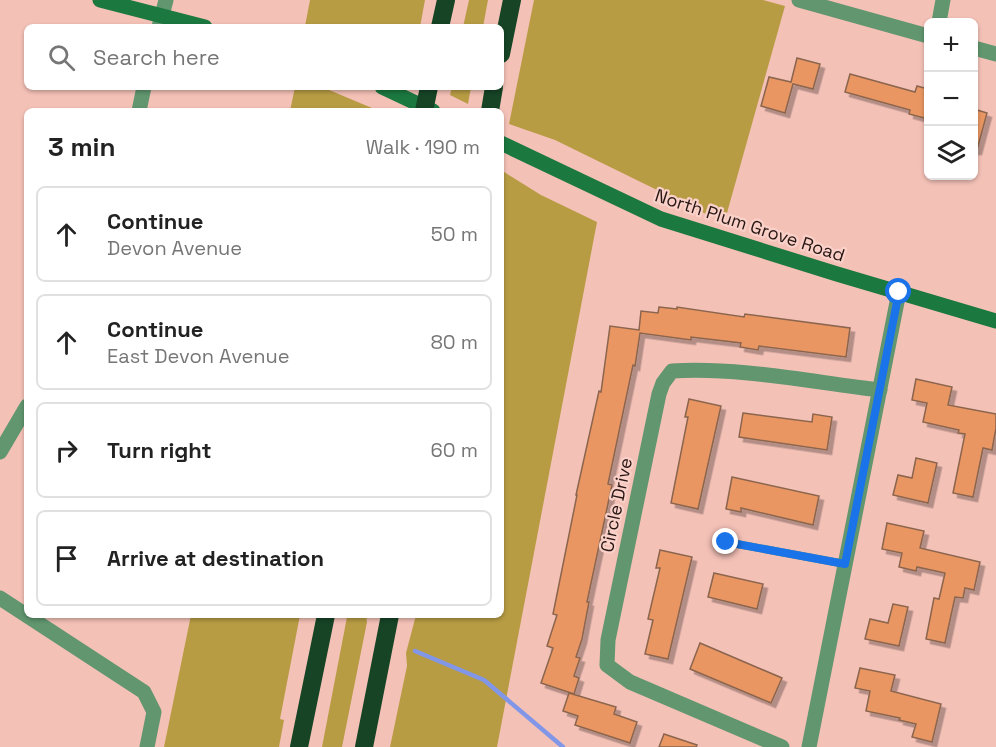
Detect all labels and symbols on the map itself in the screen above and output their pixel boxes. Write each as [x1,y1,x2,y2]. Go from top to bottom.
street label: North Plum Grove Road [652,183,848,267]
route start [885,278,911,304]
street label: Circle Drive [595,456,637,554]
route end [712,528,738,554]

